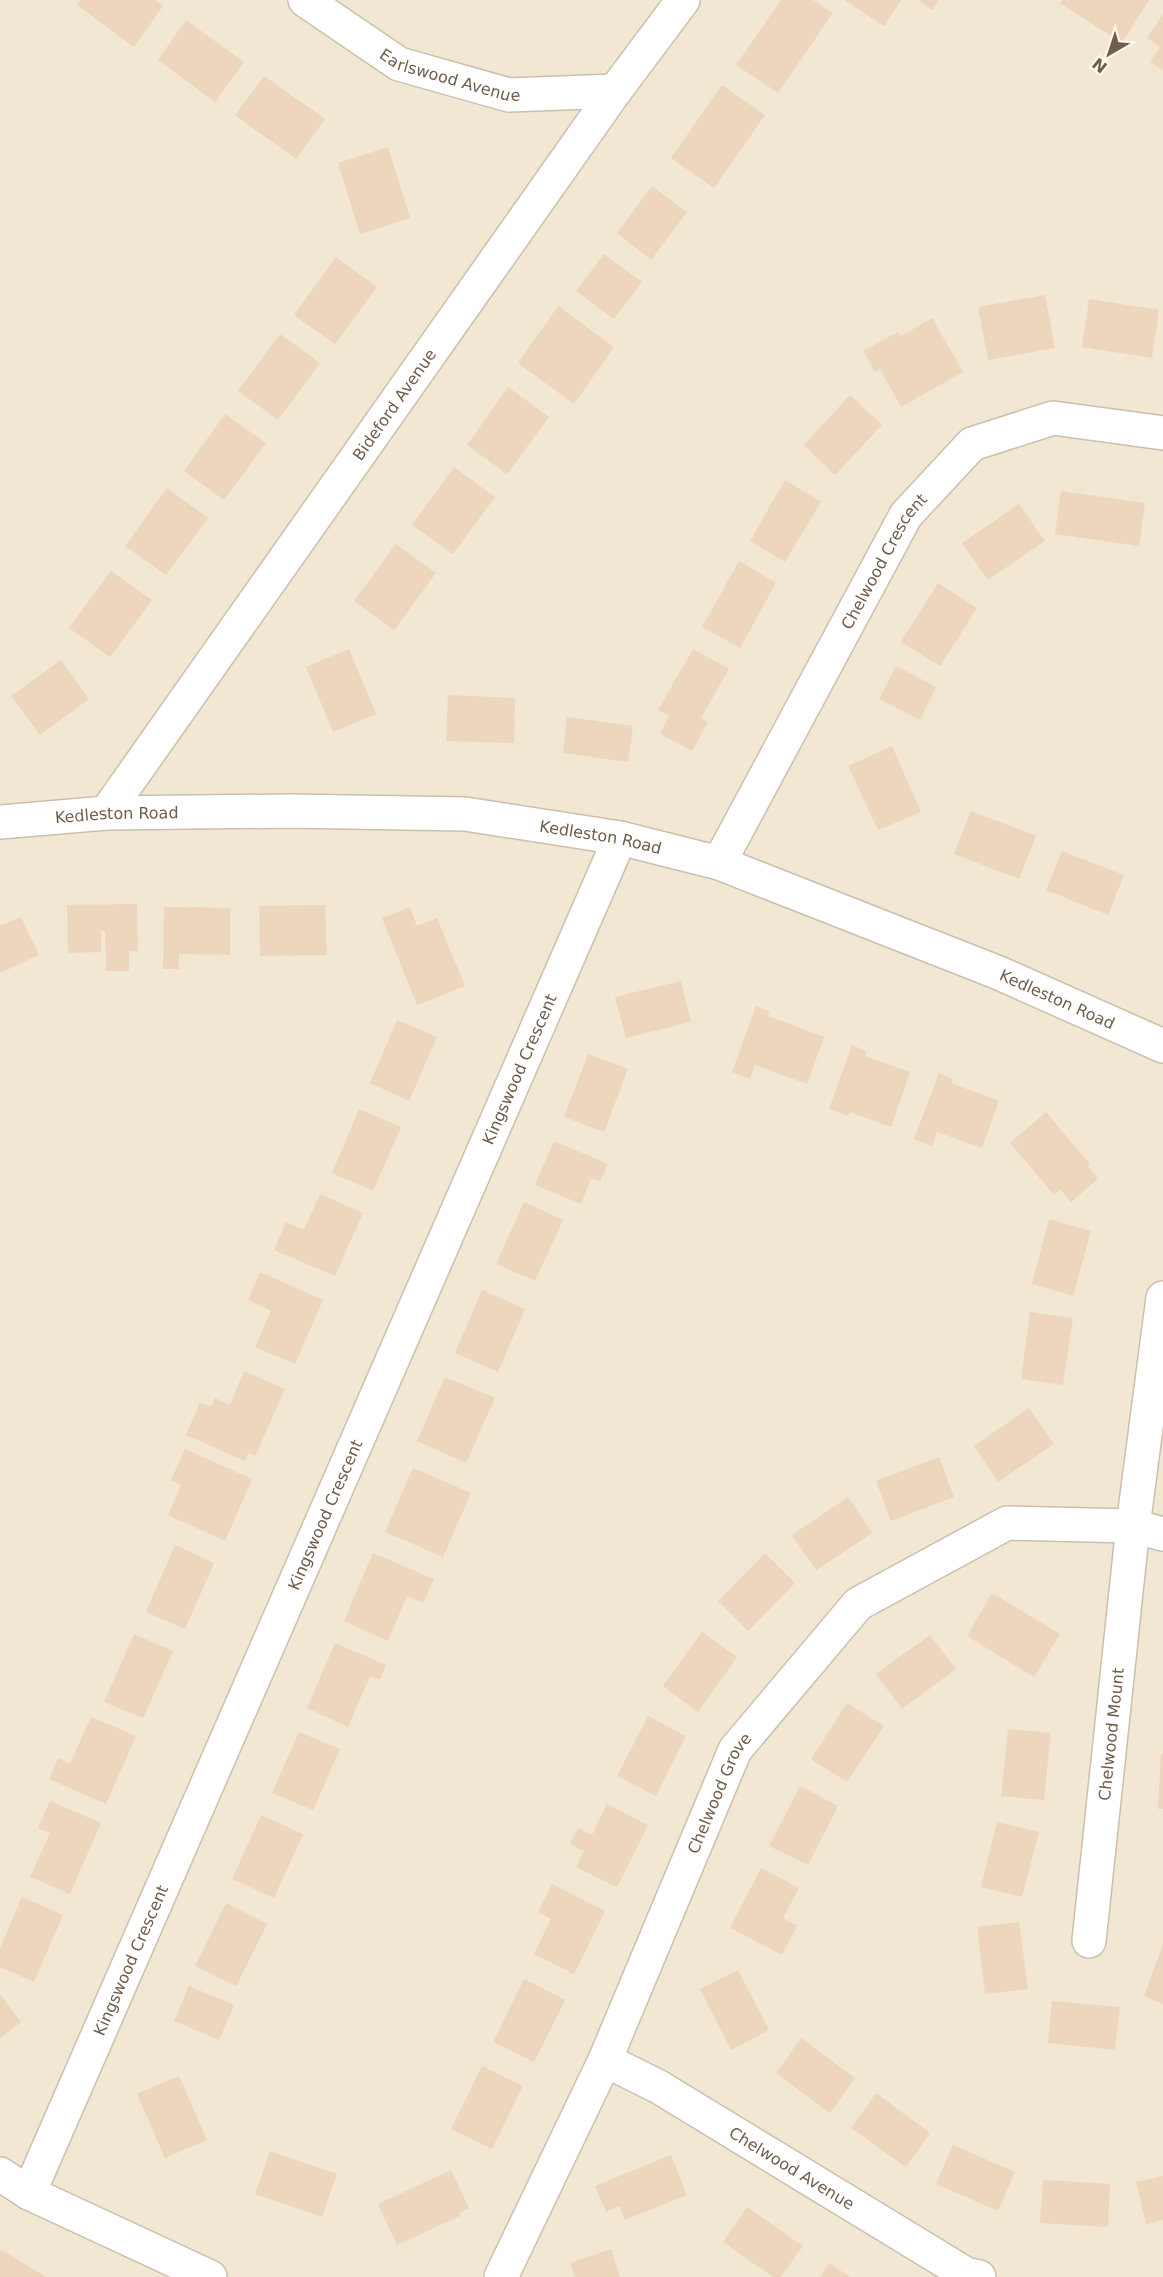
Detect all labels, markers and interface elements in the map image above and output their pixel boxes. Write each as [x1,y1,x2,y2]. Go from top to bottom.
north arrow [1079,24,1139,84]
street label: Earlswood Avenue [376,45,521,105]
text: N [1089,54,1111,77]
street label: Bideford Avenue [349,345,440,464]
street label: Chelwood Crescent [837,490,931,633]
street label: Kedleston Road [54,803,179,827]
street label: Kedleston Road [538,817,664,858]
street label: Kedleston Road [997,966,1118,1033]
street label: Kingswood Crescent [478,991,561,1148]
street label: Kingswood Crescent [284,1437,366,1593]
street label: Chelwood Mount [1095,1667,1128,1802]
street label: Chelwood Grove [684,1729,755,1857]
street label: Kingswood Crescent [90,1882,172,2039]
street label: Chelwood Avenue [726,2123,858,2214]

